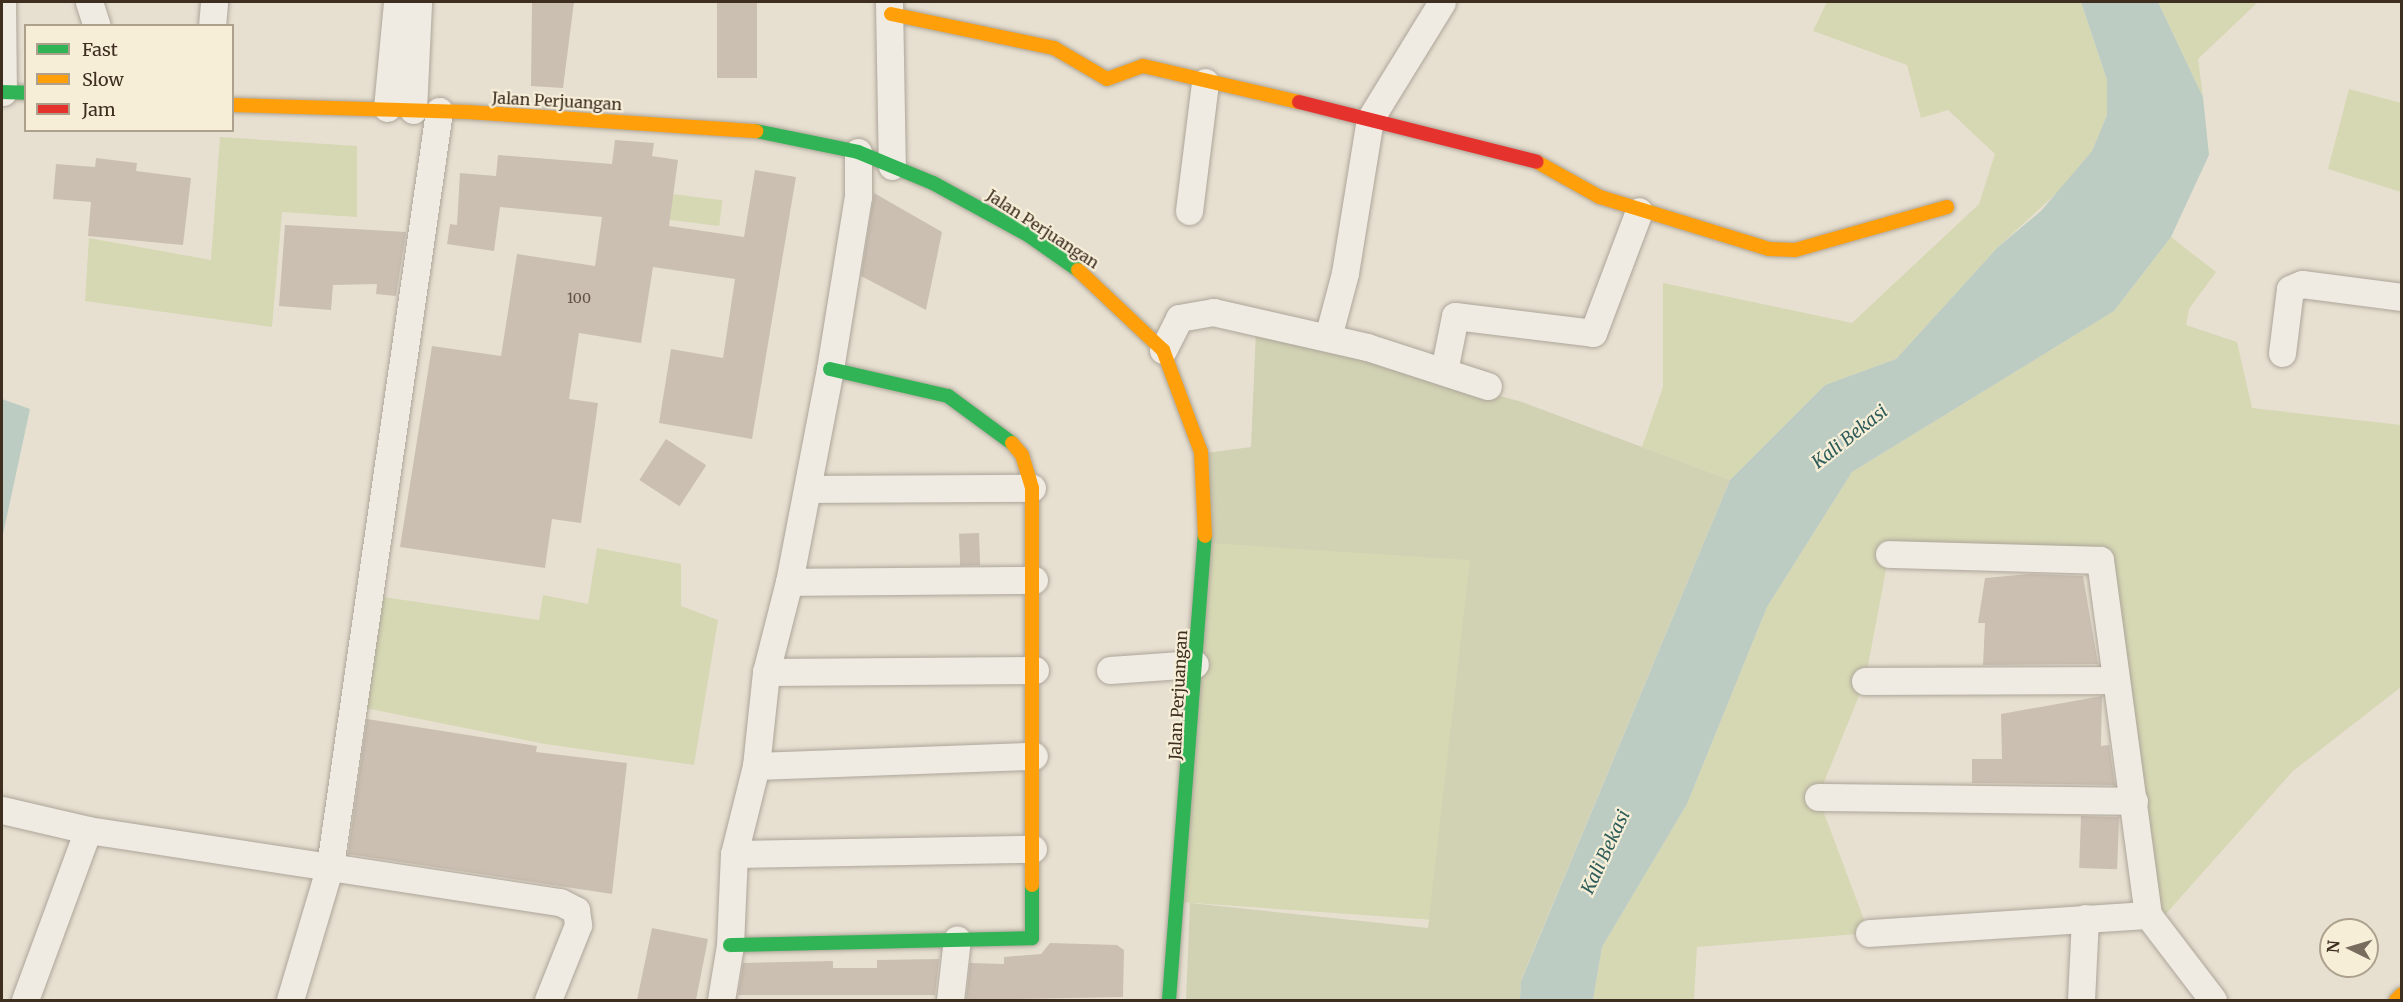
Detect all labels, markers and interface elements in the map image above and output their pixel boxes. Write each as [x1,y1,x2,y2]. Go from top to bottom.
legend [24,24,234,132]
text: Fast [82,38,118,61]
text: Slow [82,68,124,91]
street label: Jalan Perjuangan [491,88,623,114]
text: Jam [82,98,116,121]
street label: Jalan Perjuangan [983,185,1103,273]
house number: 100 [567,290,591,306]
water label: Kali Bekasi [1808,401,1892,473]
street label: Jalan Perjuangan [1165,629,1191,761]
water label: Kali Bekasi [1577,807,1635,897]
north arrow [2319,918,2379,978]
text: N [2323,939,2344,954]

